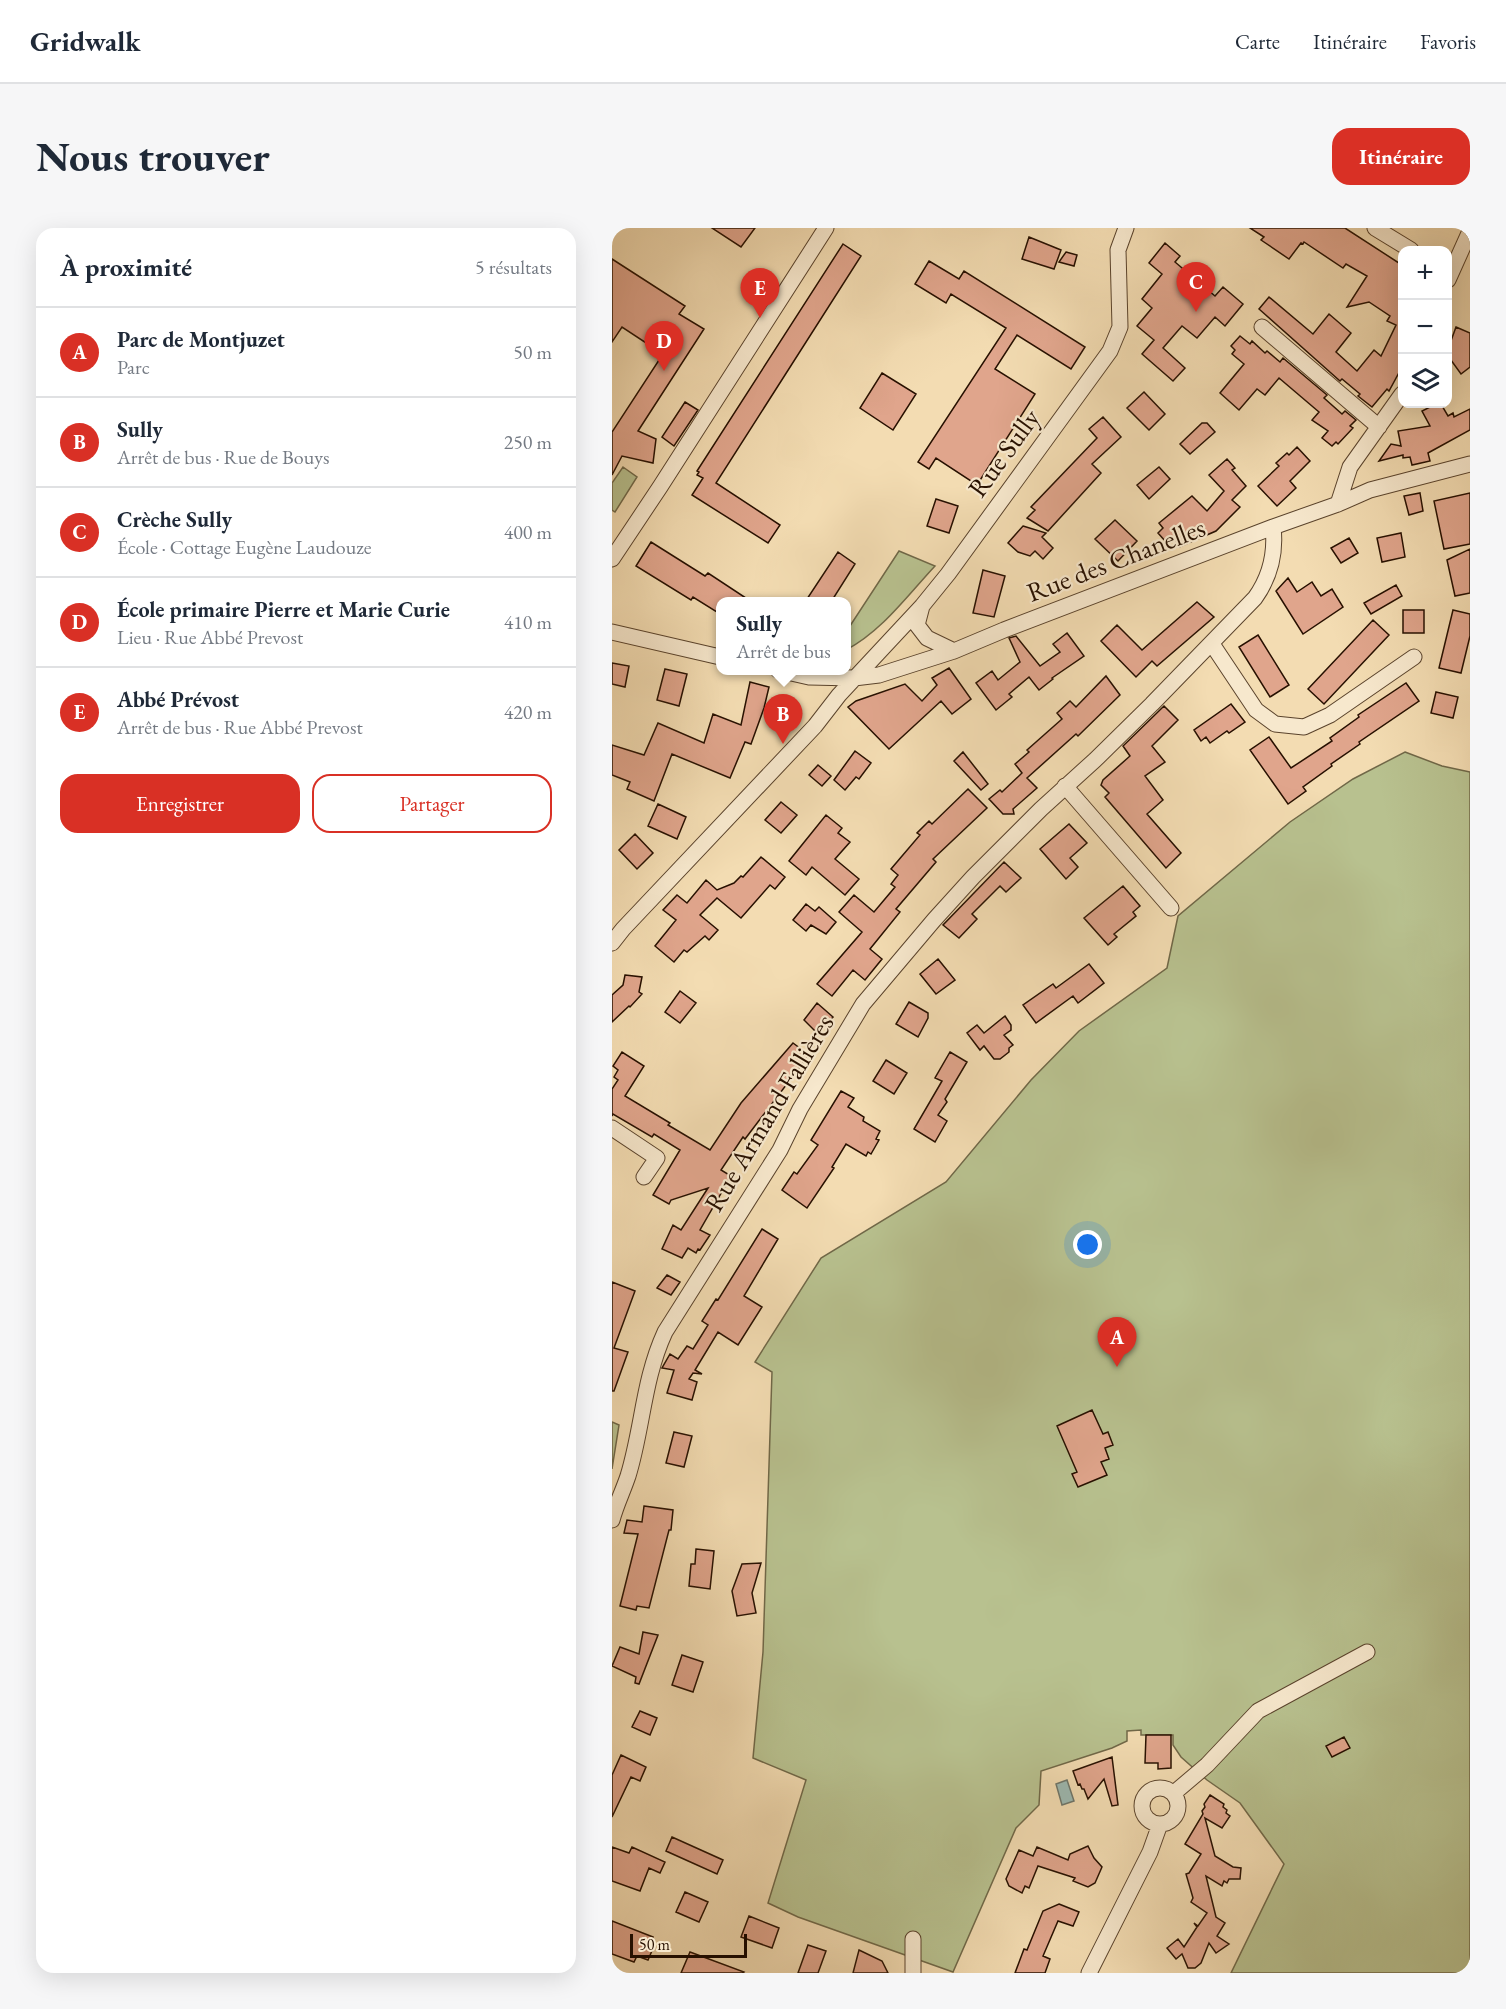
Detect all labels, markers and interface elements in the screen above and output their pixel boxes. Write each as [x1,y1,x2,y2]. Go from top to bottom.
text: Gridwalk [30,23,141,59]
text: Carte [1235,28,1280,55]
text: Itinéraire [1313,28,1387,55]
text: Favoris [1420,28,1476,55]
button: Itinéraire [1332,128,1470,185]
text: Nous trouver [36,129,270,184]
map controls [1398,246,1452,408]
button: + [1398,246,1452,300]
text: À proximité [60,250,192,284]
text: 5 résultats [475,254,552,280]
pin: C [1176,262,1216,312]
pin: E [740,268,780,318]
button: − [1398,300,1452,354]
pin: D [644,322,684,371]
text: Parc de Montjuzet [117,325,285,354]
text: A [72,339,87,365]
text: 50 m [513,339,552,365]
text: Parc [117,354,150,380]
button: layers [1398,354,1452,408]
street label: Rue Sully [960,401,1048,504]
text: Sully [117,415,163,444]
text: B [73,429,86,455]
text: 250 m [504,429,552,455]
text: Arrêt de bus · Rue de Bouys [117,444,329,470]
text: Crèche Sully [117,505,232,534]
street label: Rue des Chanelles [1022,509,1210,610]
text: C [72,519,87,545]
text: 400 m [504,519,552,545]
text: École · Cottage Eugène Laudouze [117,534,372,560]
text: École primaire Pierre et Marie Curie [117,595,450,624]
popup [716,597,851,675]
text: D [72,609,87,635]
text: 410 m [504,609,552,635]
text: Sully [736,609,782,638]
text: Lieu · Rue Abbé Prevost [117,624,303,650]
text: Arrêt de bus [736,638,831,664]
text: Abbé Prévost [117,685,239,714]
pin: B [764,694,802,744]
text: E [74,699,85,725]
text: 420 m [504,699,552,725]
text: Arrêt de bus · Rue Abbé Prevost [117,714,363,740]
button: Enregistrer [60,774,300,833]
button: Partager [312,774,552,833]
street label: Rue Armand Fallières [696,1008,841,1218]
your location [1073,1230,1102,1259]
pin: A [1098,1318,1136,1367]
scale bar [630,1931,747,1958]
text: 50 m [639,1934,670,1955]

